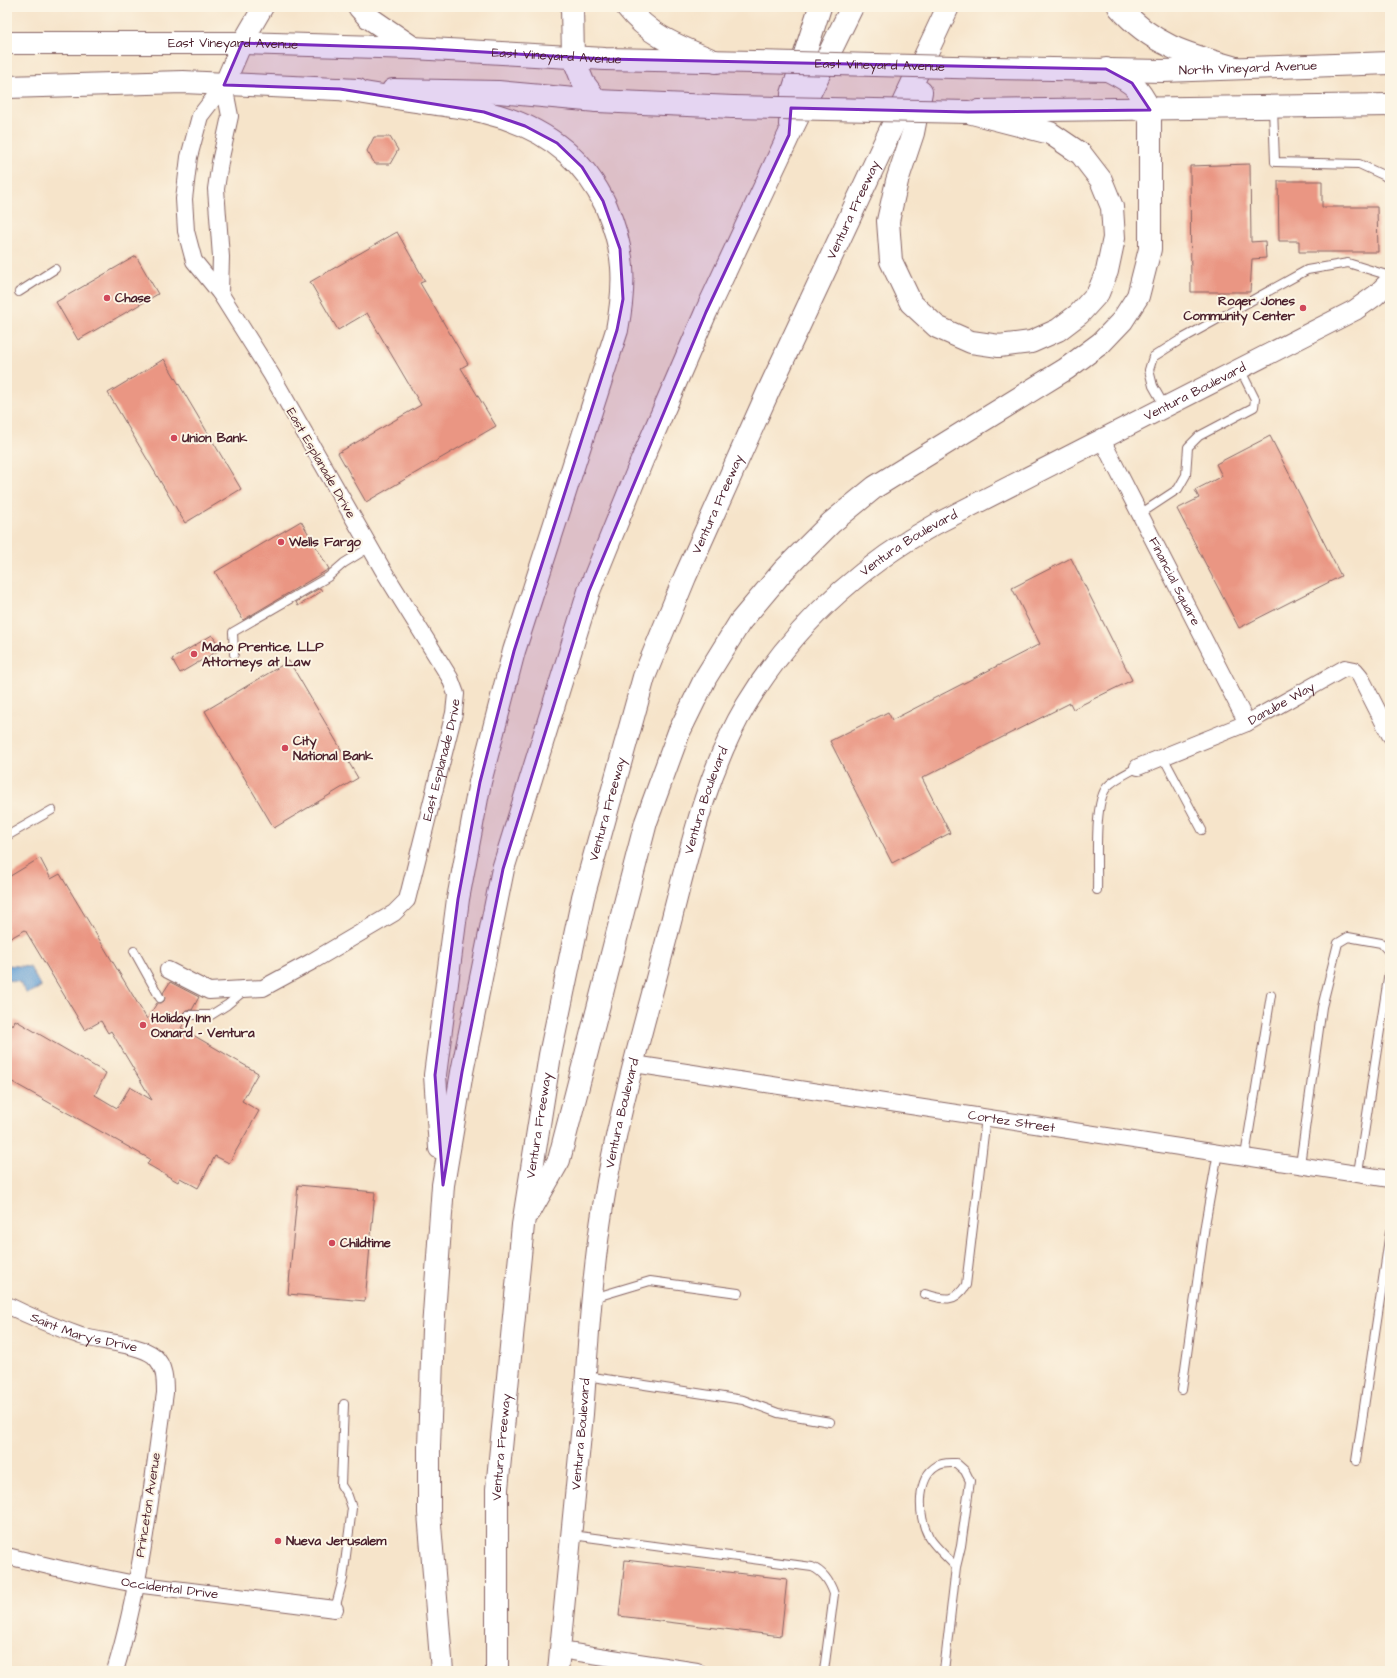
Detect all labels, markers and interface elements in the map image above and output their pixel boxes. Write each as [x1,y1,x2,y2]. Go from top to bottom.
street label: East Vineyard Avenue [168,34,298,54]
street label: East Vineyard Avenue [491,44,622,68]
street label: East Vineyard Avenue [815,55,945,76]
street label: North Vineyard Avenue [1178,57,1317,79]
street label: Ventura Freeway [822,158,885,262]
place label: Chase [115,289,151,307]
place label: Roger Jones Community Center [1183,292,1296,326]
marker: Chase [102,293,112,303]
marker: Roger Jones Community Center [1298,303,1308,313]
street label: Ventura Boulevard [1141,358,1249,425]
street label: East Esplanade Drive [282,404,360,522]
place label: Union Bank [181,429,248,447]
marker: Union Bank [169,433,179,443]
street label: Ventura Freeway [688,452,749,557]
street label: Ventura Boulevard [856,505,961,581]
place label: Wells Fargo [288,533,362,553]
street label: Financial Square [1144,534,1205,629]
marker: Wells Fargo [276,537,286,547]
place label: Maho Prentice, LLP Attorneys at Law [202,638,324,672]
marker: Maho Prentice, LLP Attorneys at Law [189,649,199,659]
street label: Danube Way [1245,678,1318,730]
street label: East Esplanade Drive [418,698,464,823]
place label: City National Bank [293,732,374,765]
marker: City National Bank [280,743,290,753]
street label: Ventura Boulevard [680,744,733,856]
street label: Ventura Freeway [584,755,631,863]
place label: Holiday Inn Oxnard - Ventura [151,1009,255,1042]
marker: Holiday Inn Oxnard - Ventura [138,1020,148,1030]
street label: Ventura Boulevard [601,1056,644,1170]
street label: Ventura Freeway [522,1071,557,1180]
street label: Cortez Street [967,1106,1057,1137]
place label: Childtime [340,1234,391,1252]
marker: Childtime [327,1238,337,1248]
street label: Saint Mary's Drive [27,1308,139,1357]
street label: Ventura Boulevard [567,1377,595,1491]
street label: Ventura Freeway [488,1393,516,1501]
street label: Princeton Avenue [131,1451,165,1559]
place label: Nueva Jerusalem [286,1532,387,1550]
marker: Nueva Jerusalem [273,1536,283,1546]
street label: Occidental Drive [119,1572,219,1603]

